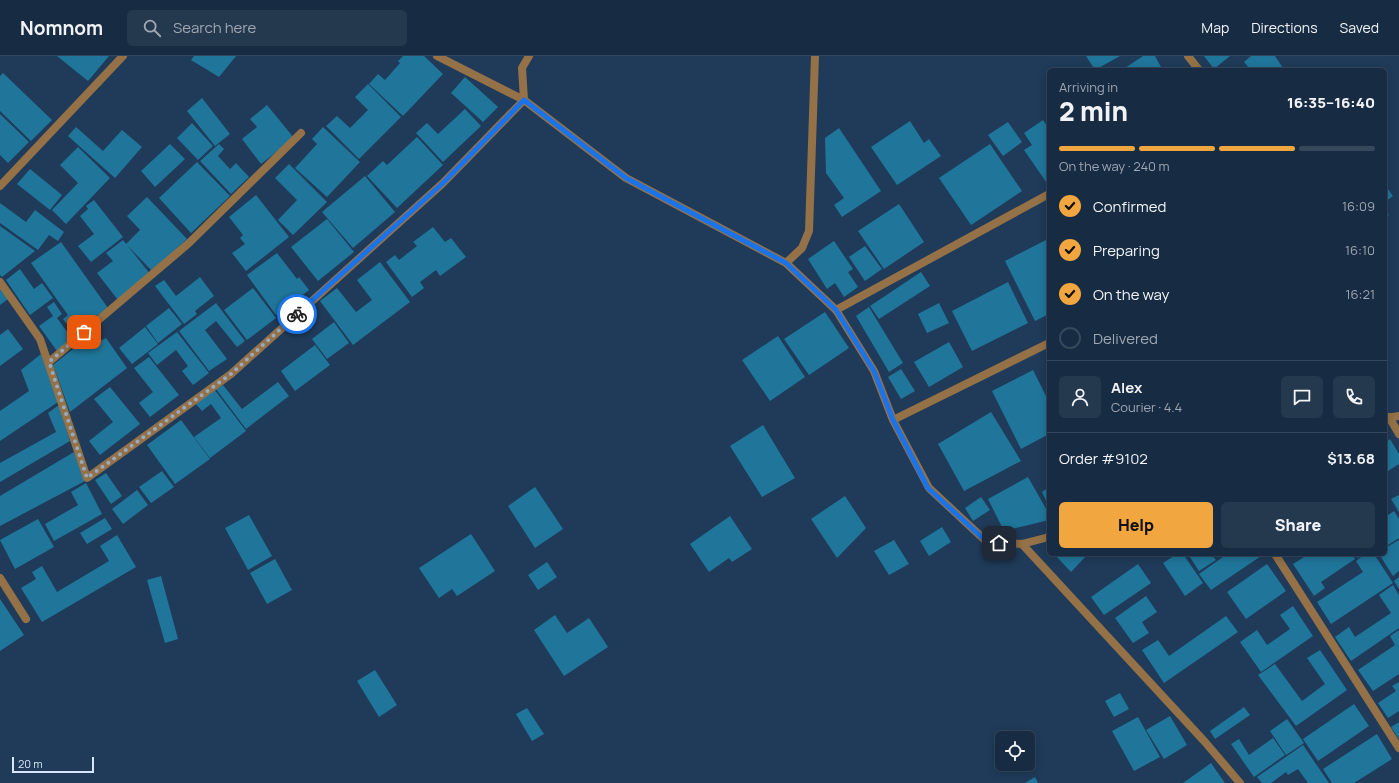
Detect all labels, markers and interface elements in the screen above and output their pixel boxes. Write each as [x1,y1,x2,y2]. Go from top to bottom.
search box [127,10,407,46]
text: Nomnom [20,15,103,41]
icon: search [141,17,163,39]
text: Search here [173,17,256,38]
text: Map [1201,18,1229,37]
text: Directions [1251,18,1318,37]
text: Saved [1340,18,1379,37]
text: Arriving in [1059,78,1118,96]
text: 16:35–16:40 [1287,92,1375,113]
text: 2 min [1059,93,1128,129]
text: On the way · 240 m [1059,157,1170,175]
icon: check [1059,195,1081,217]
text: Confirmed [1093,196,1166,217]
text: 16:09 [1342,197,1375,215]
icon: check [1059,239,1081,261]
text: Preparing [1093,240,1160,261]
text: 16:10 [1345,241,1375,259]
icon: check [1059,283,1081,305]
text: On the way [1093,284,1169,305]
text: 16:21 [1345,285,1375,303]
courier [277,294,317,334]
icon: bike [286,303,308,325]
pin [67,315,101,349]
icon: bag [73,321,95,343]
text: Delivered [1093,328,1158,349]
button: person [1059,376,1101,418]
button: chat [1281,376,1323,418]
button: phone [1333,376,1375,418]
text: Alex [1111,377,1142,398]
text: Courier · 4.4 [1111,398,1182,416]
text: Order #9102 [1059,448,1148,469]
text: $13.68 [1327,448,1375,469]
button: Help [1059,502,1213,548]
button: Share [1221,502,1375,548]
pin [982,526,1016,560]
icon: home [988,532,1010,554]
map controls [995,731,1035,771]
button: locate [995,731,1035,771]
scale bar [12,755,94,774]
text: 20 m [18,756,43,771]

